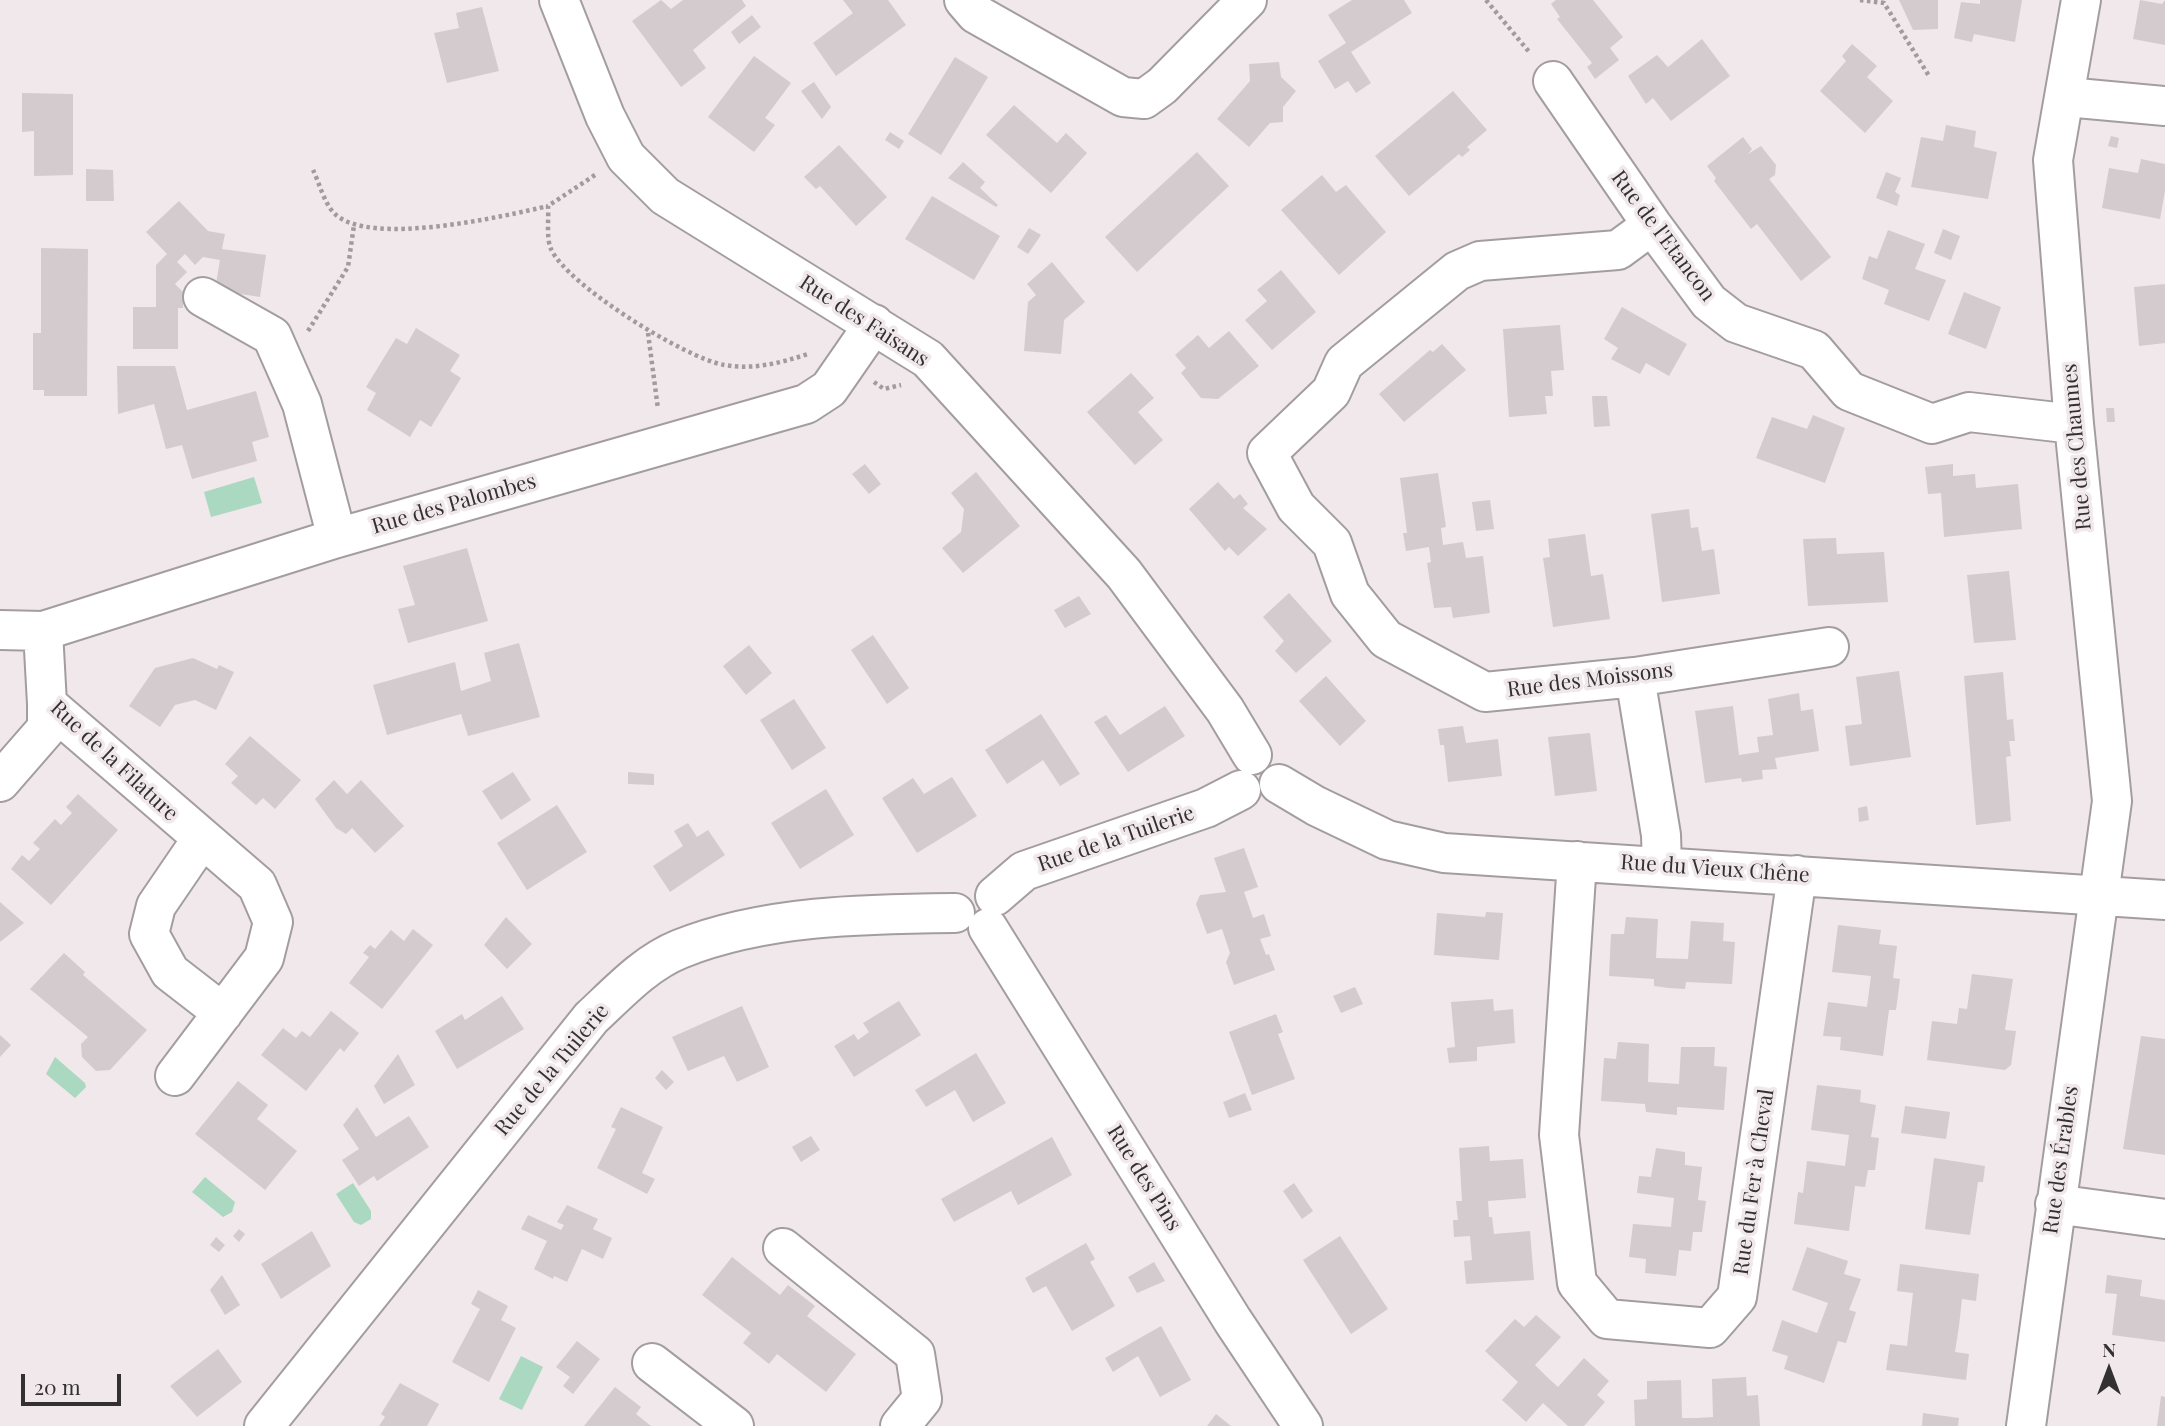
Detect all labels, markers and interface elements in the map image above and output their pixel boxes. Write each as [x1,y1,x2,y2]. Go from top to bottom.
street label: Rue de l'Etancon [1606,166,1720,306]
street label: Rue des Faisans [795,270,933,372]
street label: Rue des Chaumes [2057,363,2097,531]
street label: Rue des Palombes [369,469,539,539]
street label: Rue des Moissons [1506,657,1674,703]
street label: Rue de la Filature [45,695,183,827]
street label: Rue de la Tuilerie [1034,800,1198,878]
street label: Rue du Vieux Chêne [1620,850,1810,888]
street label: Rue de la Tuilerie [490,999,614,1141]
street label: Rue des Érables [2038,1084,2084,1236]
street label: Rue du Fer à Cheval [1728,1087,1780,1277]
street label: Rue des Pins [1102,1121,1186,1235]
north arrow [2074,1335,2144,1405]
text: N [2102,1336,2116,1362]
scale bar [24,1360,124,1404]
text: 20 m [34,1372,81,1400]

